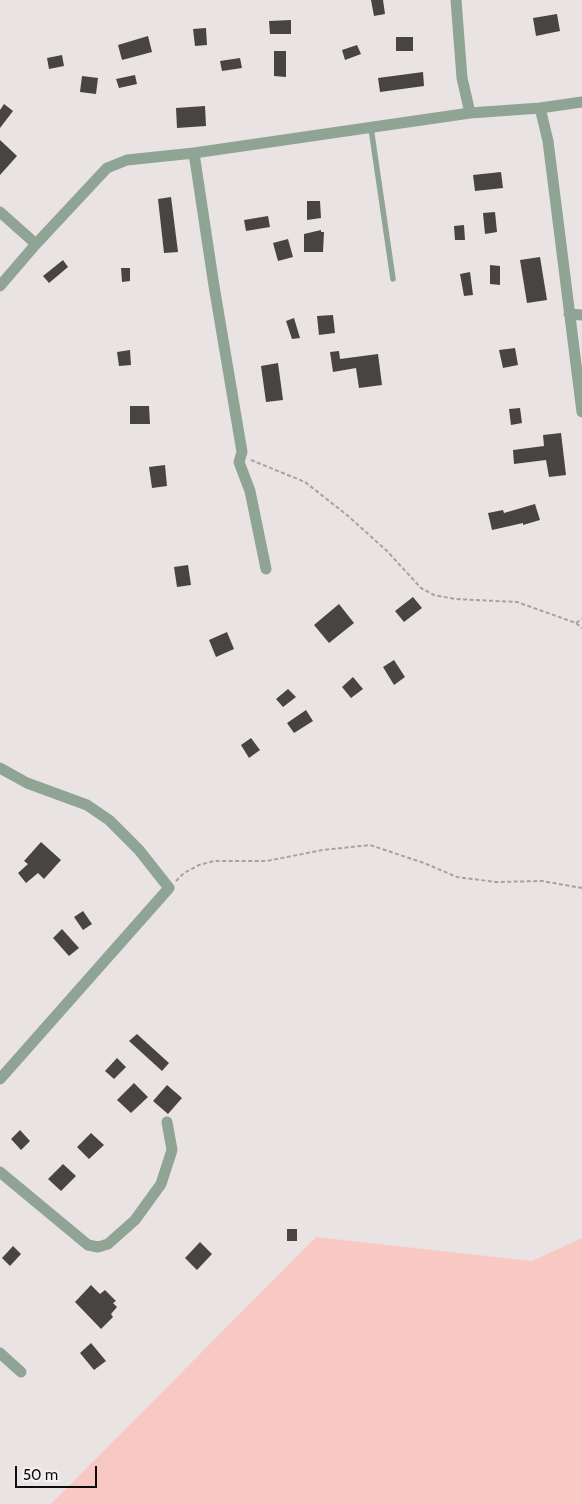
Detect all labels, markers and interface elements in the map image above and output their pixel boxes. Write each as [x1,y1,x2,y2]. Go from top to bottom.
scale bar [18,1456,100,1488]
text: 50 m [23,1466,58,1484]

